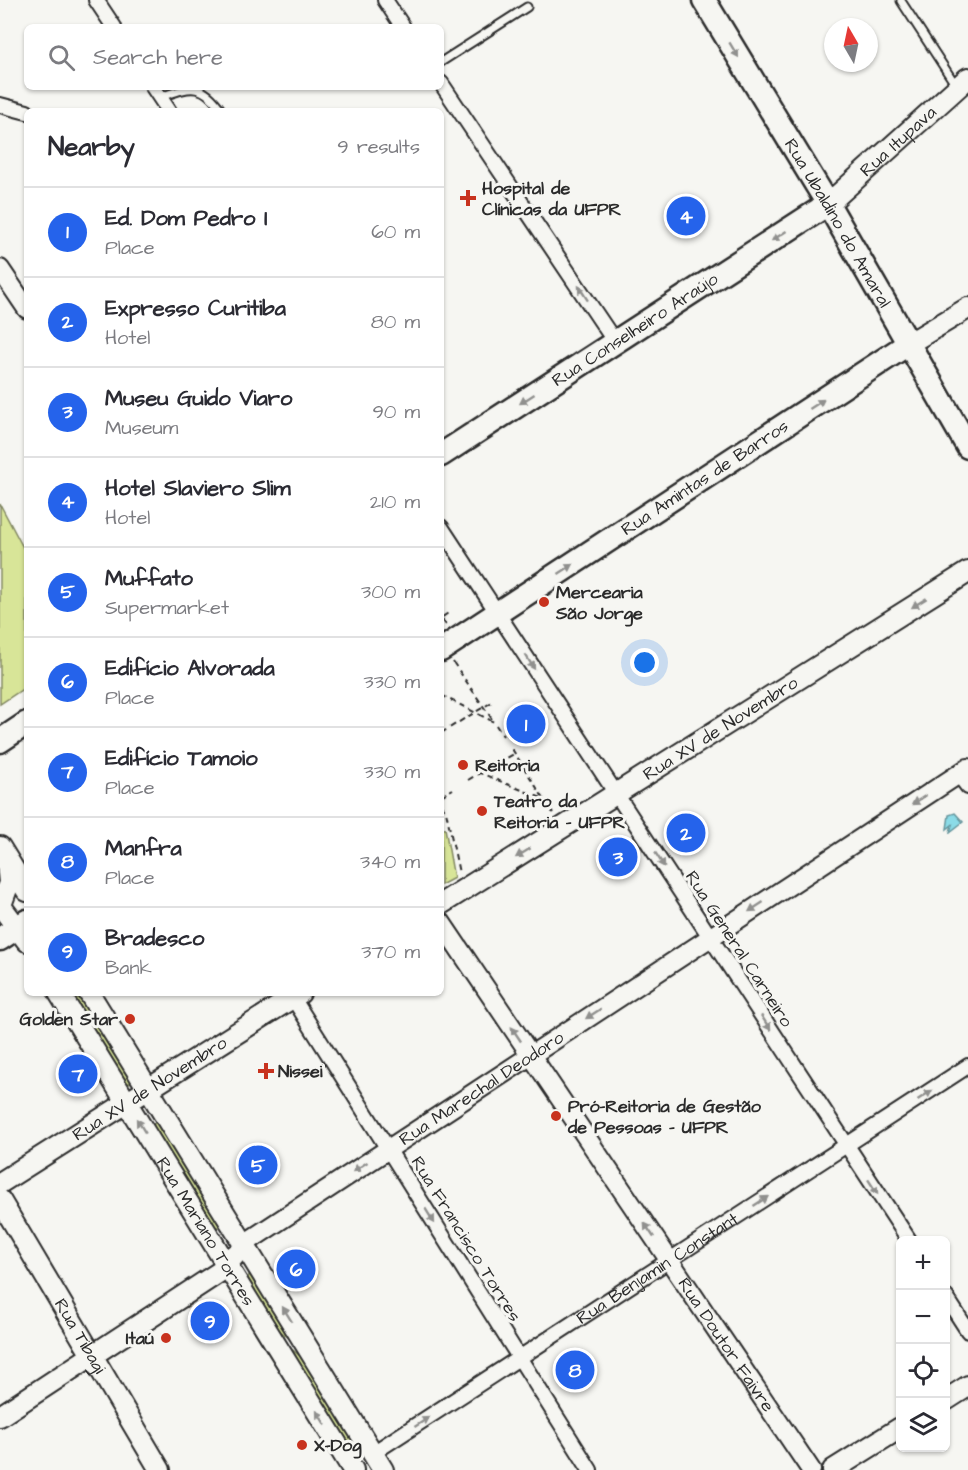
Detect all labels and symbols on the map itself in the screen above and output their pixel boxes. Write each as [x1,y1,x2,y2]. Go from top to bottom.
north arrow [824,18,878,72]
one-way arrow [729,42,739,59]
street label: Rua Itupava [854,100,942,182]
street label: Rua Ubaldino do Amaral [778,134,897,312]
place label: Hospital de Clínicas da UFPR [482,176,621,222]
marker: Hospital de Clínicas da UFPR [459,189,477,207]
pin: 4 [666,194,706,238]
one-way arrow [771,230,787,241]
street label: Rua Conselheiro Araújo [547,266,723,392]
one-way arrow [578,285,589,301]
one-way arrow [519,394,535,405]
one-way arrow [809,399,825,410]
street label: Rua Amintas de Barros [616,413,793,541]
one-way arrow [558,563,574,574]
place label: Mercearia São Jorge [555,580,644,627]
marker: Mercearia São Jorge [537,595,551,609]
one-way arrow [911,597,927,609]
your location [630,648,659,677]
one-way arrow [525,654,536,670]
street label: Rua XV de Novembro [638,670,802,786]
pin: 1 [506,702,546,746]
place label: Reitoria [475,753,540,778]
marker: Reitoria [456,758,470,772]
place label: Teatro da Reitoria - UFPR [493,789,626,835]
one-way arrow [912,794,928,806]
marker: Teatro da Reitoria - UFPR [475,804,489,818]
pin: 2 [666,810,706,856]
pin: 3 [598,834,638,880]
one-way arrow [515,847,531,858]
one-way arrow [654,852,665,869]
street label: Rua General Carneiro [679,866,799,1032]
one-way arrow [748,901,764,912]
place label: Golden Star [19,1007,118,1032]
one-way arrow [586,1008,602,1020]
marker: Golden Star [123,1012,137,1026]
one-way arrow [761,1015,772,1032]
street label: Rua Marechal Deodoro [394,1025,569,1151]
one-way arrow [511,1025,522,1042]
street label: Rua XV de Novembro [67,1030,232,1147]
pin: 7 [58,1052,98,1096]
place label: Nissei [278,1059,323,1084]
marker: Nissei [259,1064,273,1078]
one-way arrow [917,1089,933,1100]
place label: Pró-Reitoria de Gestão de Pessoas - UFPR [567,1094,762,1140]
marker: Pró-Reitoria de Gestão de Pessoas - UFPR [549,1109,563,1123]
one-way arrow [136,1118,147,1135]
pin: 5 [238,1142,278,1188]
street label: Rua Francisco Torres [405,1151,527,1327]
street label: Rua Mariano Torres [151,1152,261,1311]
one-way arrow [352,1161,368,1172]
one-way arrow [868,1178,879,1195]
one-way arrow [753,1196,769,1207]
street label: Rua Benjamin Constant [571,1206,744,1330]
one-way arrow [425,1208,436,1224]
one-way arrow [644,1222,655,1238]
pin: 6 [276,1246,316,1292]
street label: Rua Doutor Faivre [672,1273,781,1417]
street label: Rua Tibagi [48,1294,113,1378]
pin: 9 [190,1298,230,1344]
one-way arrow [281,1306,292,1322]
place label: Itaú [126,1326,154,1351]
marker: Itaú [159,1331,173,1345]
pin: 8 [556,1348,594,1392]
one-way arrow [315,1410,326,1426]
one-way arrow [414,1416,430,1427]
place label: X-Dog [314,1433,362,1459]
marker: X-Dog [295,1438,309,1452]

